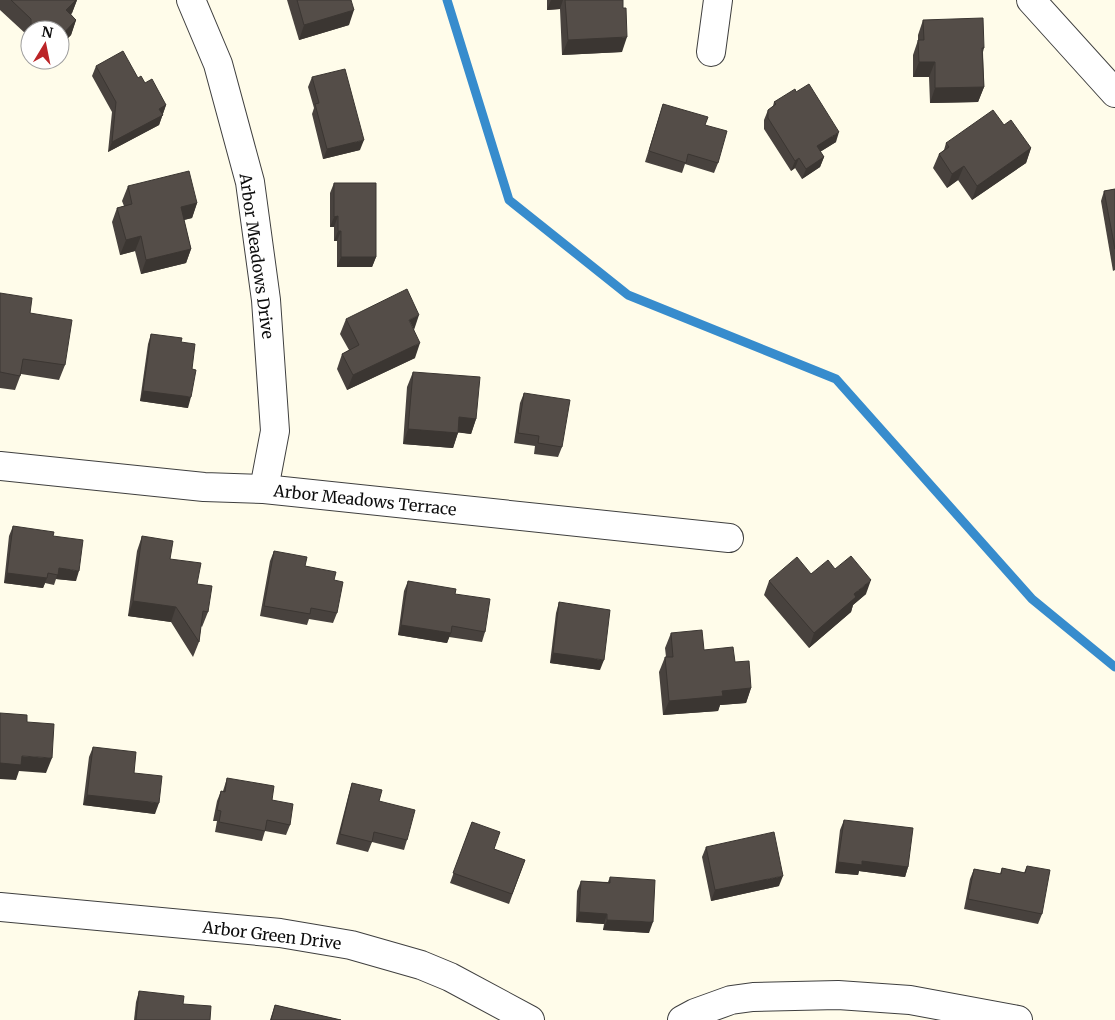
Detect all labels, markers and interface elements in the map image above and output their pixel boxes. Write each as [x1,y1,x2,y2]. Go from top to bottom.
north arrow [20,20,70,70]
text: N [40,22,54,42]
street label: Arbor Meadows Drive [235,171,279,340]
street label: Arbor Meadows Terrace [272,480,457,520]
street label: Arbor Green Drive [201,916,342,953]

